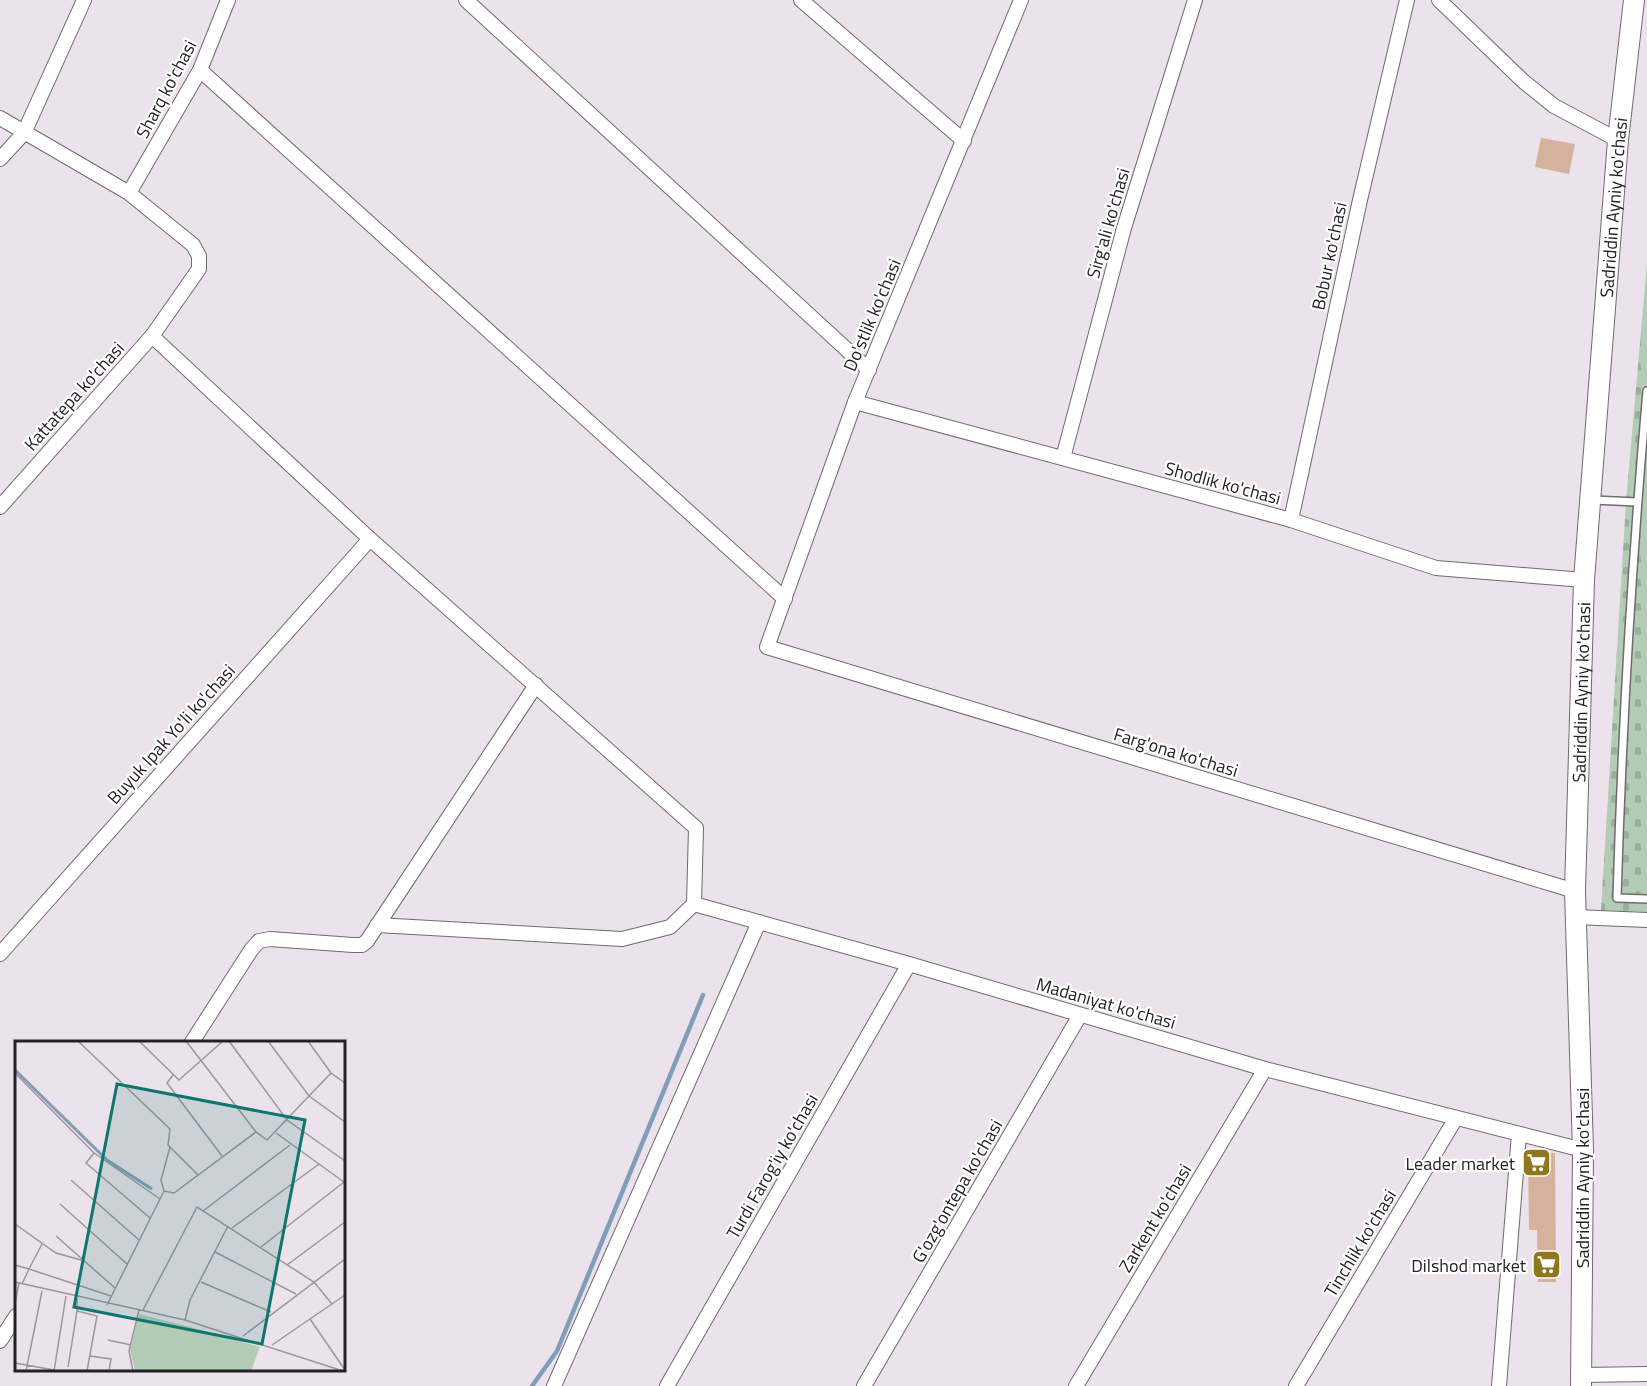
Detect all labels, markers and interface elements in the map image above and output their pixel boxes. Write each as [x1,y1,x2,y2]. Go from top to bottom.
street label: Sharq ko'chasi [129,35,203,143]
street label: Sadriddin Ayniy ko'chasi [1592,116,1634,298]
street label: Sirg'ali ko'chasi [1079,165,1137,281]
street label: Bobur ko'chasi [1304,200,1354,312]
street label: Do'stlik ko'chasi [836,255,908,375]
street label: Kattatepa ko'chasi [18,335,130,457]
street label: Shodlik ko'chasi [1162,455,1284,511]
street label: Sadriddin Ayniy ko'chasi [1565,602,1597,783]
street label: Buyuk Ipak Yo'li ko'chasi [101,658,241,810]
street label: Farg'ona ko'chasi [1110,720,1242,784]
street label: Madaniyat ko'chasi [1033,970,1179,1036]
inset map [15,1041,345,1371]
street label: Turdi Farog'iy ko'chasi [719,1088,825,1244]
street label: Sadriddin Ayniy ko'chasi [1569,1088,1596,1268]
street label: G'ozg'ontepa ko'chasi [905,1114,1009,1268]
supermarket icon: Leader market [1520,1147,1552,1179]
place label: Leader market [1406,1150,1516,1177]
street label: Zarkent ko'chasi [1112,1159,1198,1277]
street label: Tinchlik ko'chasi [1317,1184,1403,1302]
supermarket icon: Dilshod market [1531,1249,1563,1281]
place label: Dilshod market [1411,1252,1527,1279]

